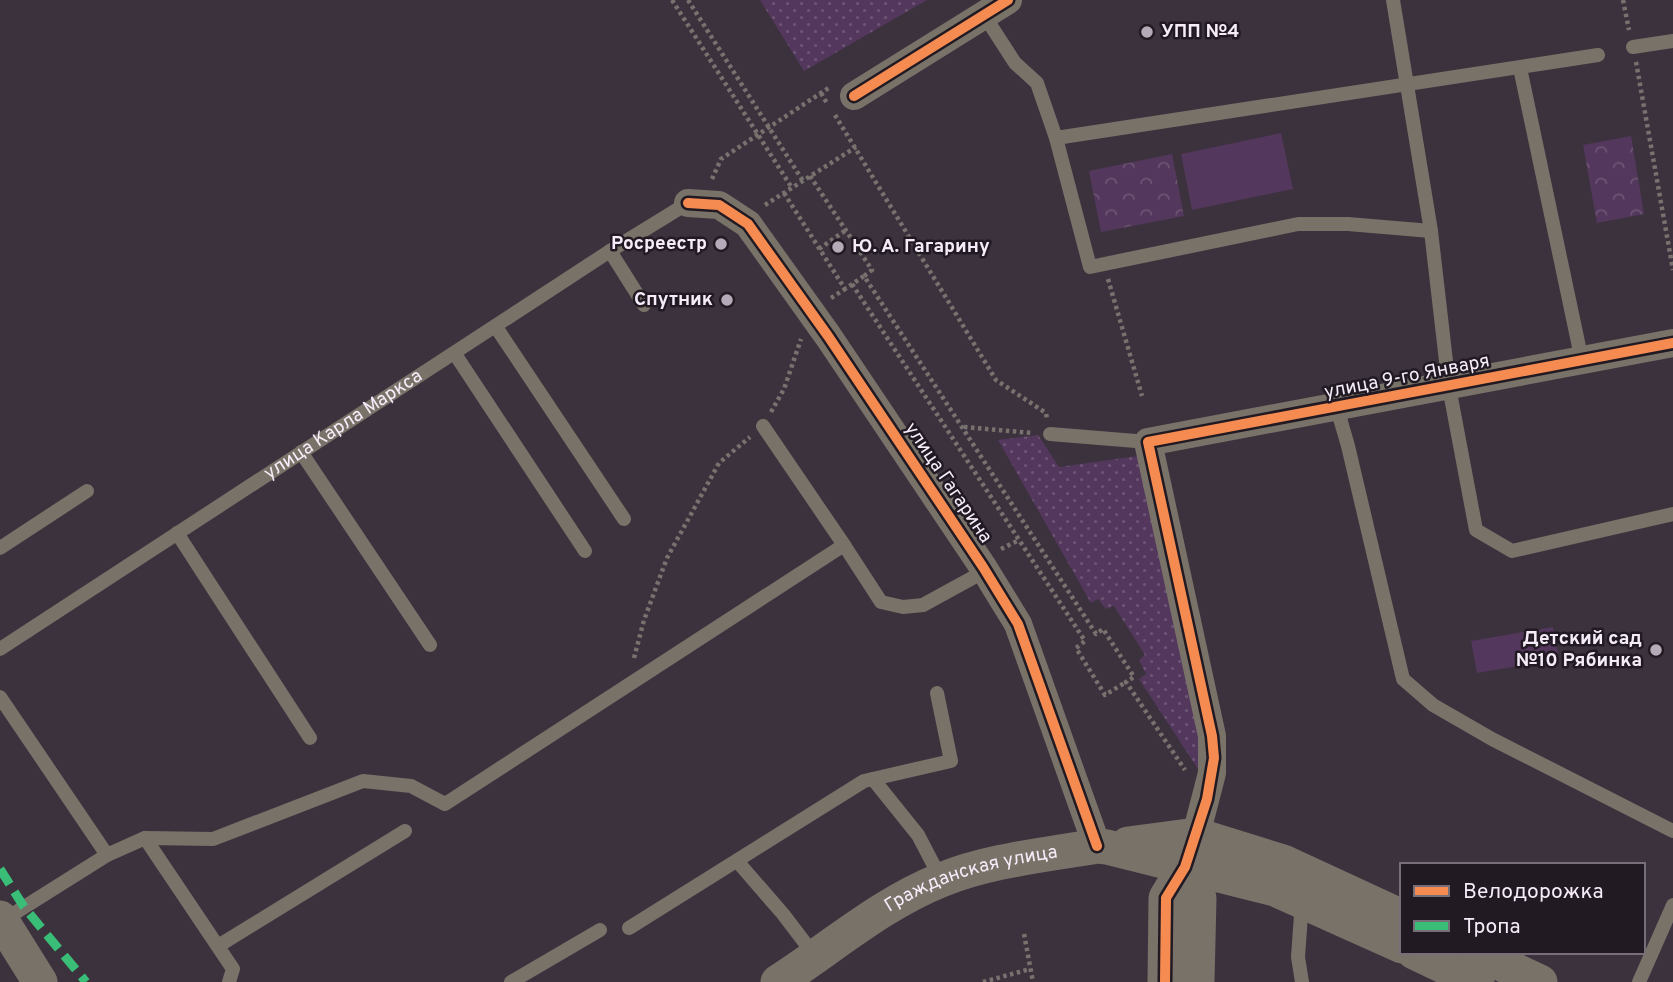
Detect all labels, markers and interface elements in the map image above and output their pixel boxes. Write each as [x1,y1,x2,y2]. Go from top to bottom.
place label: УПП №4 [1161,20,1240,44]
marker: УПП №4 [1139,24,1155,40]
place label: Росреестр [611,232,707,256]
place label: Ю. А. Гагарину [852,235,990,259]
marker: Росреестр [713,236,729,252]
marker: Ю. А. Гагарину [830,239,846,255]
place label: Спутник [634,288,713,312]
marker: Спутник [719,292,735,308]
street label: улица 9-го Января [1322,349,1492,405]
street label: улица Карла Маркса [259,364,427,486]
street label: улица Гагарина [899,418,997,548]
place label: Детский сад №10 Рябинка [1516,627,1642,673]
marker: Детский сад №10 Рябинка [1648,642,1664,658]
street label: Гражданская улица [880,841,1059,918]
legend [1400,863,1645,954]
text: Велодорожка [1463,879,1603,906]
text: Тропа [1463,914,1521,941]

